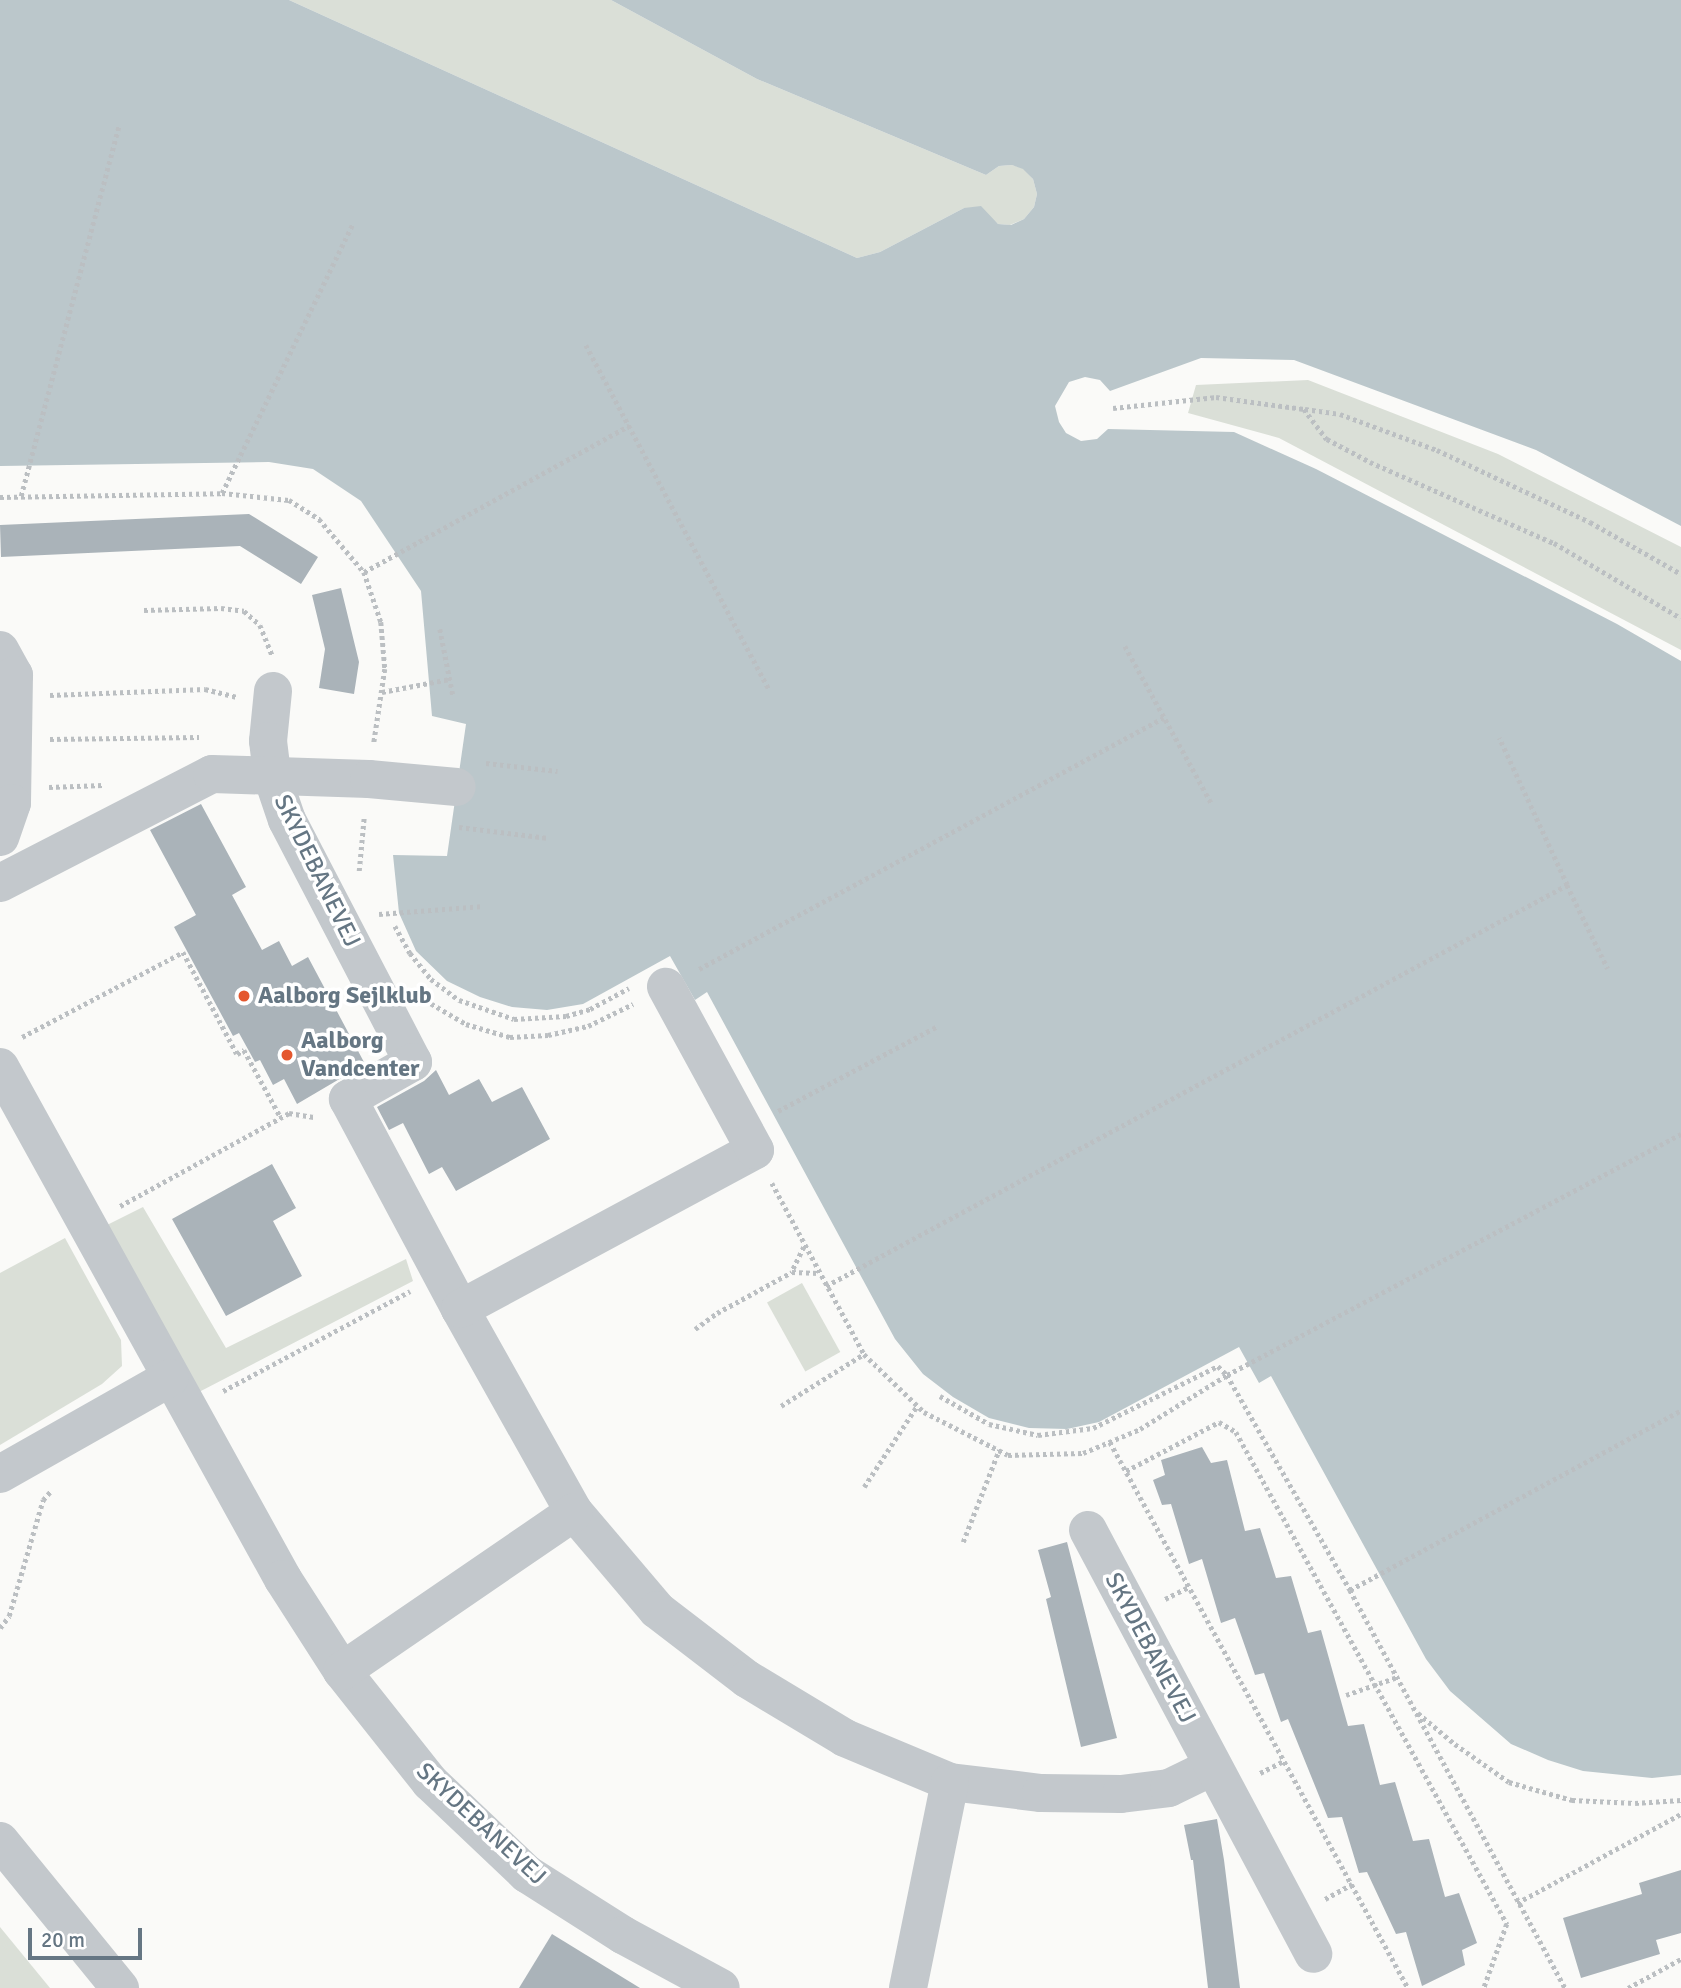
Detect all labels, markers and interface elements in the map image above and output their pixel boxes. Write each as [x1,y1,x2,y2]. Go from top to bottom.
street label: SKYDEBANEVEJ [268,790,366,952]
place label: Aalborg Sejlklub [258,982,431,1010]
marker: Aalborg Sejlklub [236,988,252,1004]
place label: Aalborg Vandcenter [301,1027,420,1083]
marker: Aalborg Vandcenter [279,1047,295,1063]
street label: SKYDEBANEVEJ [1098,1568,1202,1728]
street label: SKYDEBANEVEJ [410,1757,552,1891]
scale bar [32,1914,145,1958]
text: 20 m [41,1927,85,1953]

